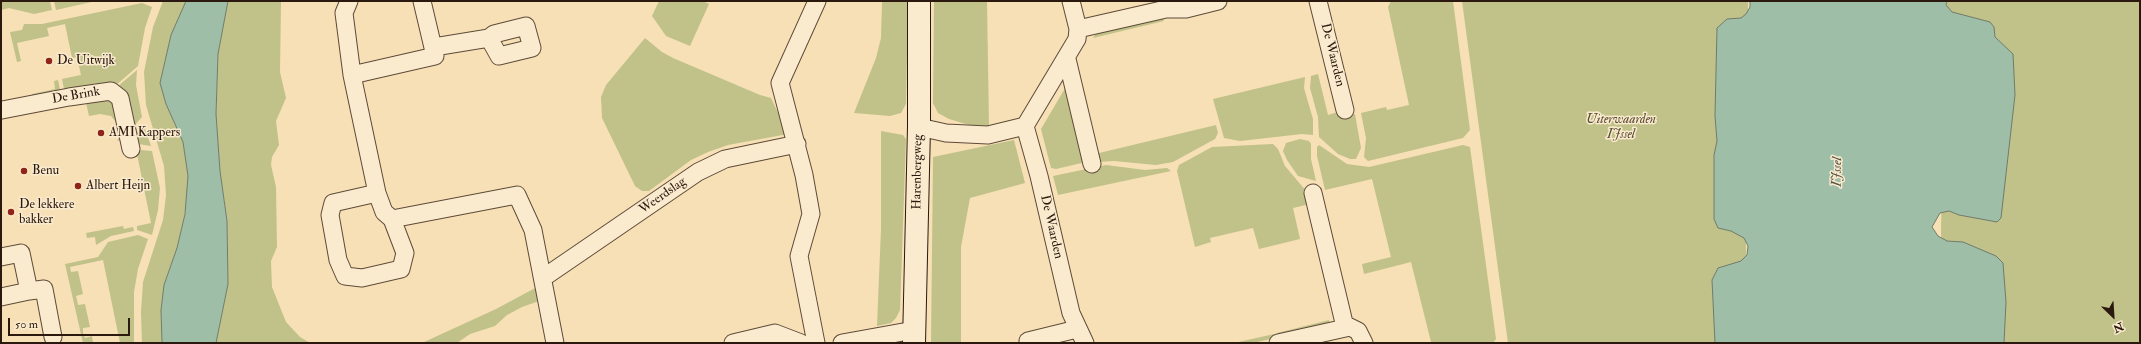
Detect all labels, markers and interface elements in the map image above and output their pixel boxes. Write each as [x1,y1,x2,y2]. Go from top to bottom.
street label: De Waarden [1317,22,1347,88]
place label: De Uitwijk [57,53,115,69]
marker: De Uitwijk [44,56,54,66]
street label: De Brink [51,84,101,108]
park label: Uiterwaarden IJssel [1586,112,1656,143]
place label: AMI Kappers [109,125,180,141]
marker: AMI Kappers [96,128,106,138]
street label: Harenbergweg [910,134,926,210]
water label: IJssel [1829,157,1847,187]
place label: Benu [32,163,59,179]
marker: Benu [19,166,29,176]
street label: Weerdslag [637,174,689,218]
place label: Albert Heijn [86,178,150,194]
marker: Albert Heijn [73,181,83,191]
street label: De Waarden [1036,194,1066,260]
place label: De lekkere bakker [19,197,74,228]
marker: De lekkere bakker [6,207,16,217]
north arrow [2093,296,2133,336]
scale bar [10,310,132,336]
text: 50 m [15,317,38,332]
text: N [2111,319,2126,335]

